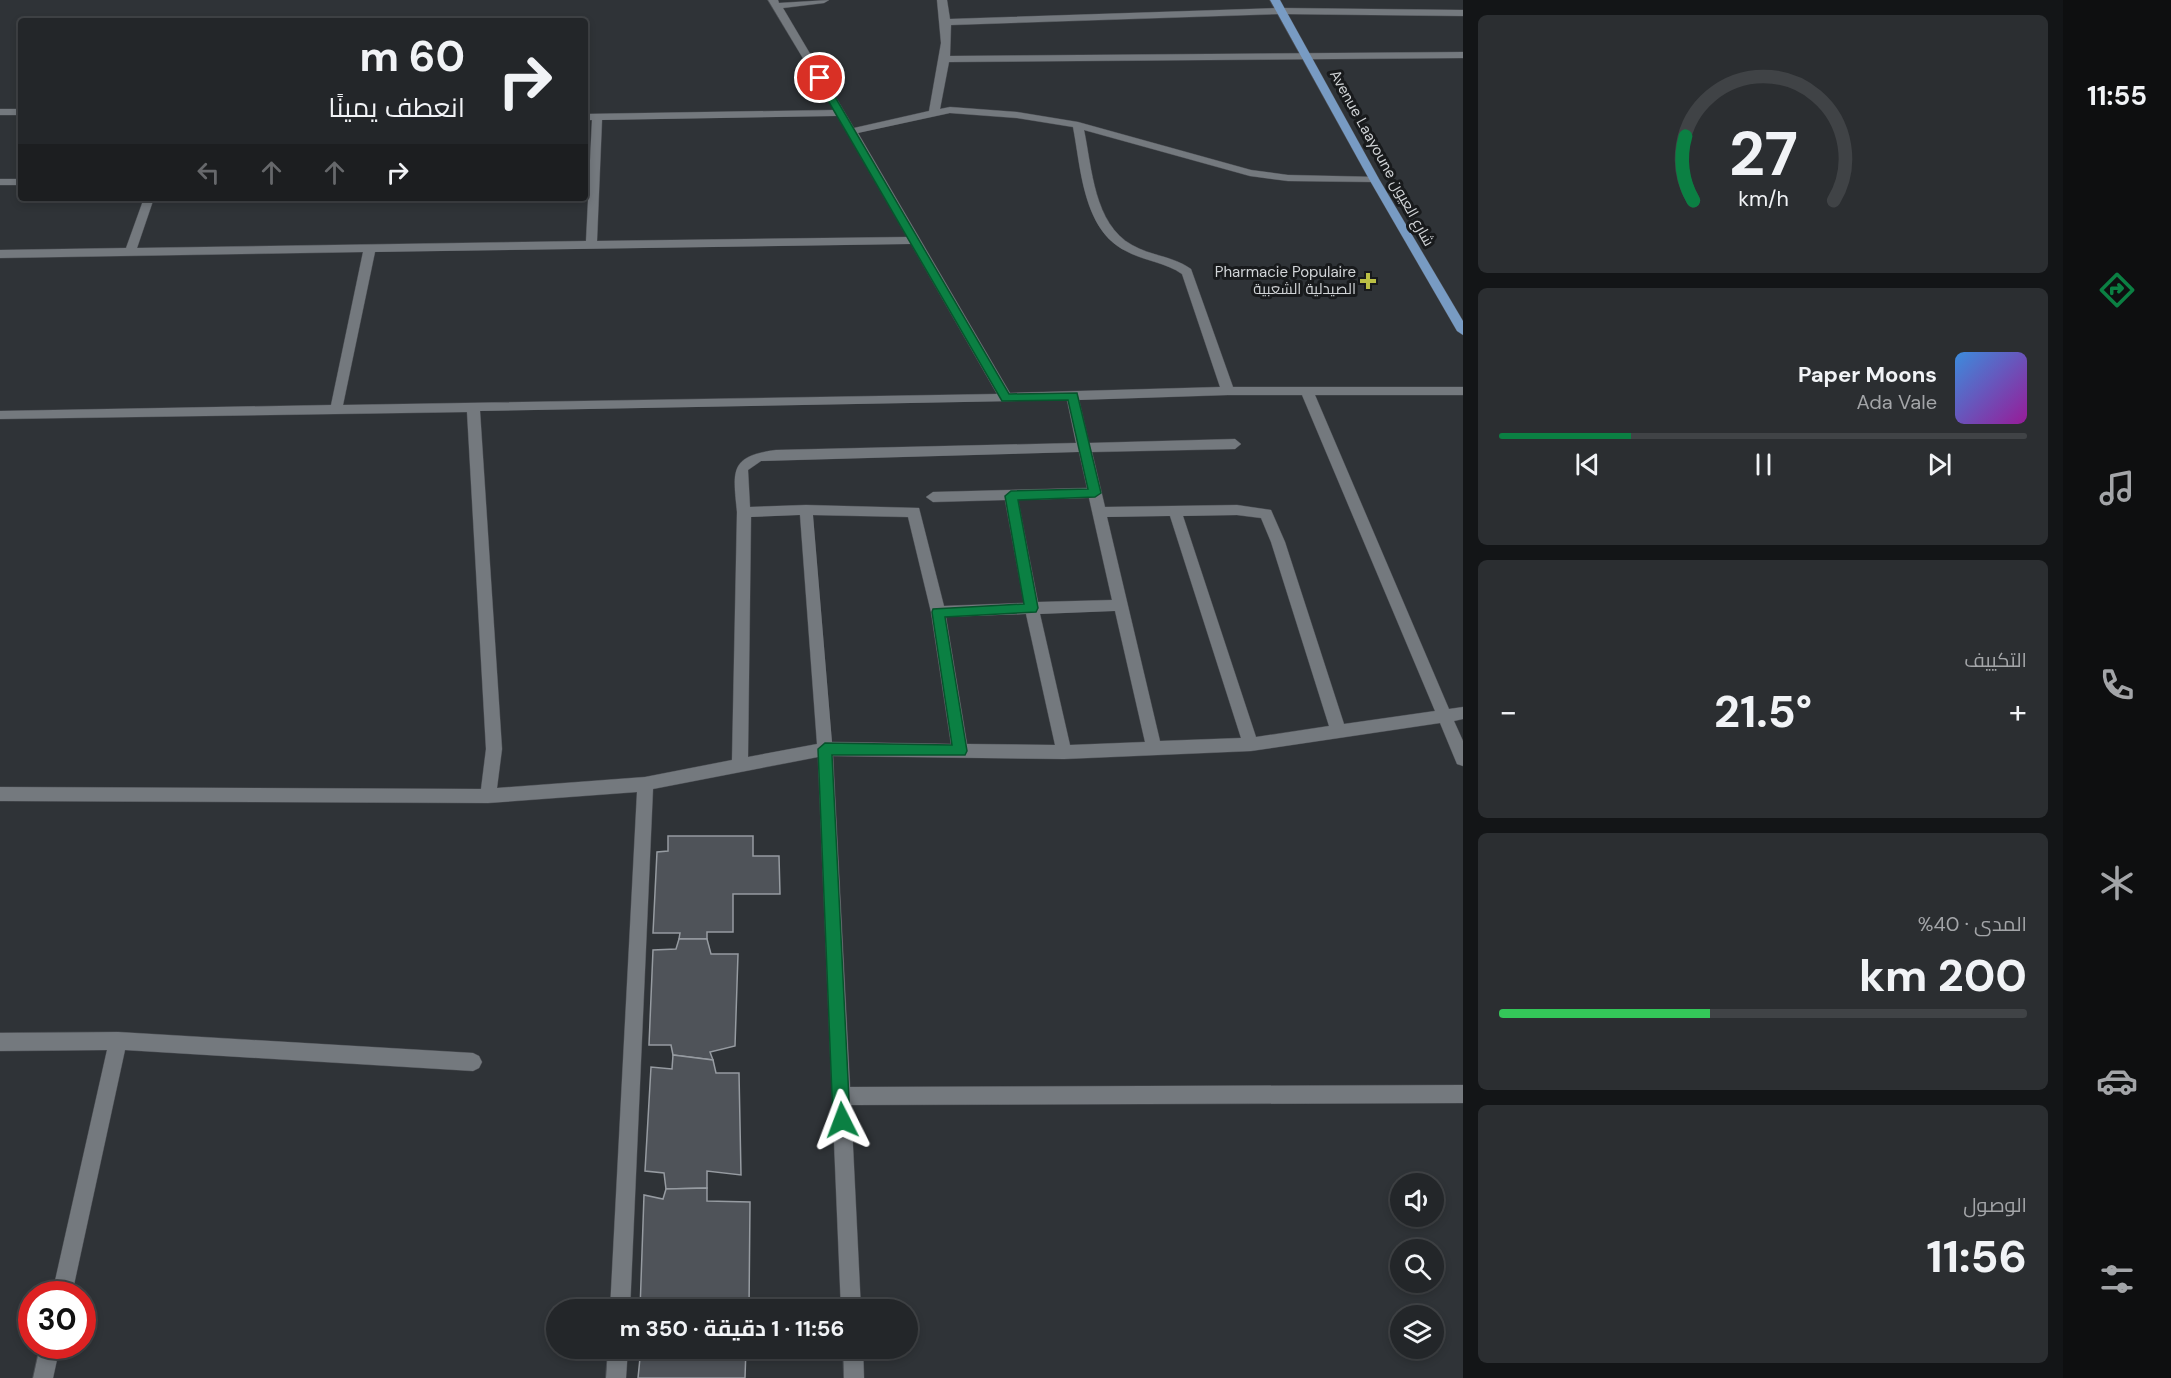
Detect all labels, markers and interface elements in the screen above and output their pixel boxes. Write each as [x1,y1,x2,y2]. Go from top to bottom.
text: 60 m [359,29,465,84]
icon: right [486,42,564,120]
pin [794,52,845,103]
icon: arrive [803,61,836,94]
street label: Avenue Laayoune شارع العيون [1324,66,1439,250]
text: 11:55 [2087,78,2147,113]
text: انعطف يمينًا [328,90,465,125]
text: 27 [1728,113,1798,194]
icon: left [192,156,225,189]
icon: ahead [255,156,288,189]
icon: ahead [318,156,351,189]
icon: right [381,156,414,189]
text: km/h [1738,185,1788,213]
place label: Pharmacie Populaire الصيدلية الشعبية [1215,262,1356,299]
icon: directions [2096,269,2138,311]
marker: Pharmacie Populaire الصيدلية الشعبية [1361,274,1375,288]
text: Paper Moons [1798,360,1937,389]
text: Ada Vale [1857,389,1937,415]
icon: previous [1571,448,1604,481]
icon: pause [1747,448,1780,481]
icon: next [1923,448,1956,481]
icon: music [2096,467,2138,509]
text: التكييف [1964,647,2027,673]
icon: phone [2096,664,2138,706]
text: 21.5° [1714,682,1812,741]
text: − [1499,690,1517,733]
text: + [2009,690,2027,733]
icon: climate [2096,862,2138,904]
text: المدى · 40% [1918,911,2027,937]
text: 200 km [1859,946,2027,1005]
icon: car [2096,1060,2138,1102]
position arrow [810,1088,874,1152]
map controls [1390,1173,1444,1359]
button: sound [1390,1173,1444,1227]
text: الوصول [1963,1192,2027,1218]
text: 11:56 [1926,1227,2027,1286]
button: search [1390,1239,1444,1293]
icon: filters [2096,1258,2138,1300]
speed limit sign: 30 [18,1281,96,1359]
button: layers [1390,1305,1444,1359]
text: 11:56 · 1 دقيقة · 350 m [620,1314,844,1343]

